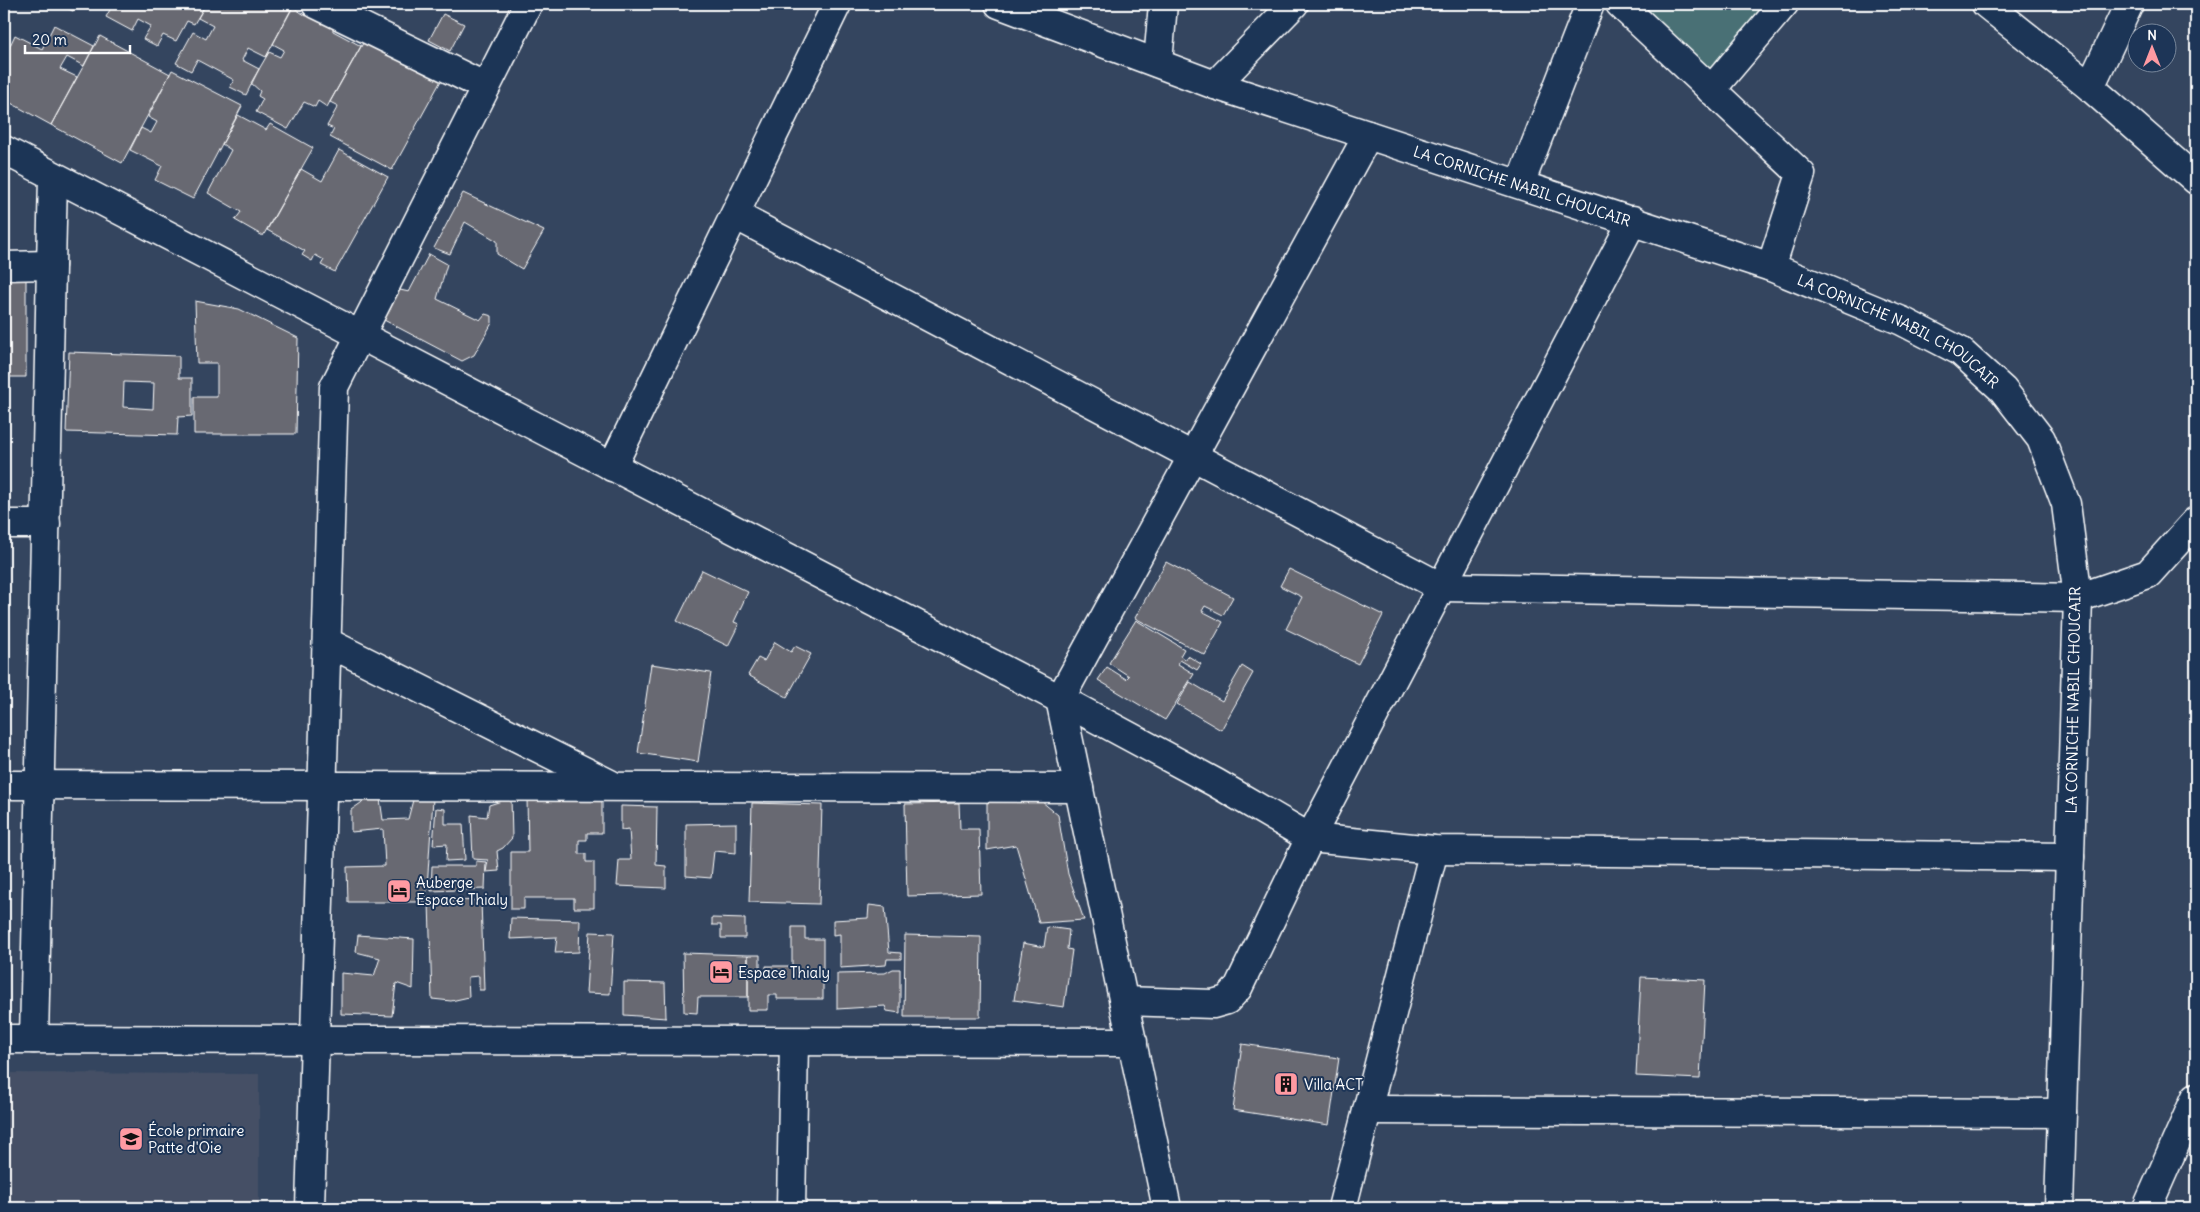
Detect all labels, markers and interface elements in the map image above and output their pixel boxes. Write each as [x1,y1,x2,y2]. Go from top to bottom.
scale bar [25,22,130,54]
north arrow [2128,22,2178,72]
text: N [2147,26,2157,44]
text: 20 m [32,30,67,49]
street label: LA CORNICHE NABIL CHOUCAIR [1411,141,1634,230]
street label: LA CORNICHE NABIL CHOUCAIR [1795,269,2004,392]
street label: LA CORNICHE NABIL CHOUCAIR [2062,586,2084,814]
place label: Auberge Espace Thialy [416,873,508,909]
hotel icon: Auberge Espace Thialy [386,878,412,904]
hotel icon: Espace Thialy [708,959,734,985]
place label: Espace Thialy [738,963,830,982]
building icon: Villa ACT [1273,1071,1299,1097]
place label: Villa ACT [1304,1075,1363,1094]
place label: École primaire Patte d'Oie [148,1121,244,1157]
school or university icon: École primaire Patte d'Oie [118,1126,144,1152]

